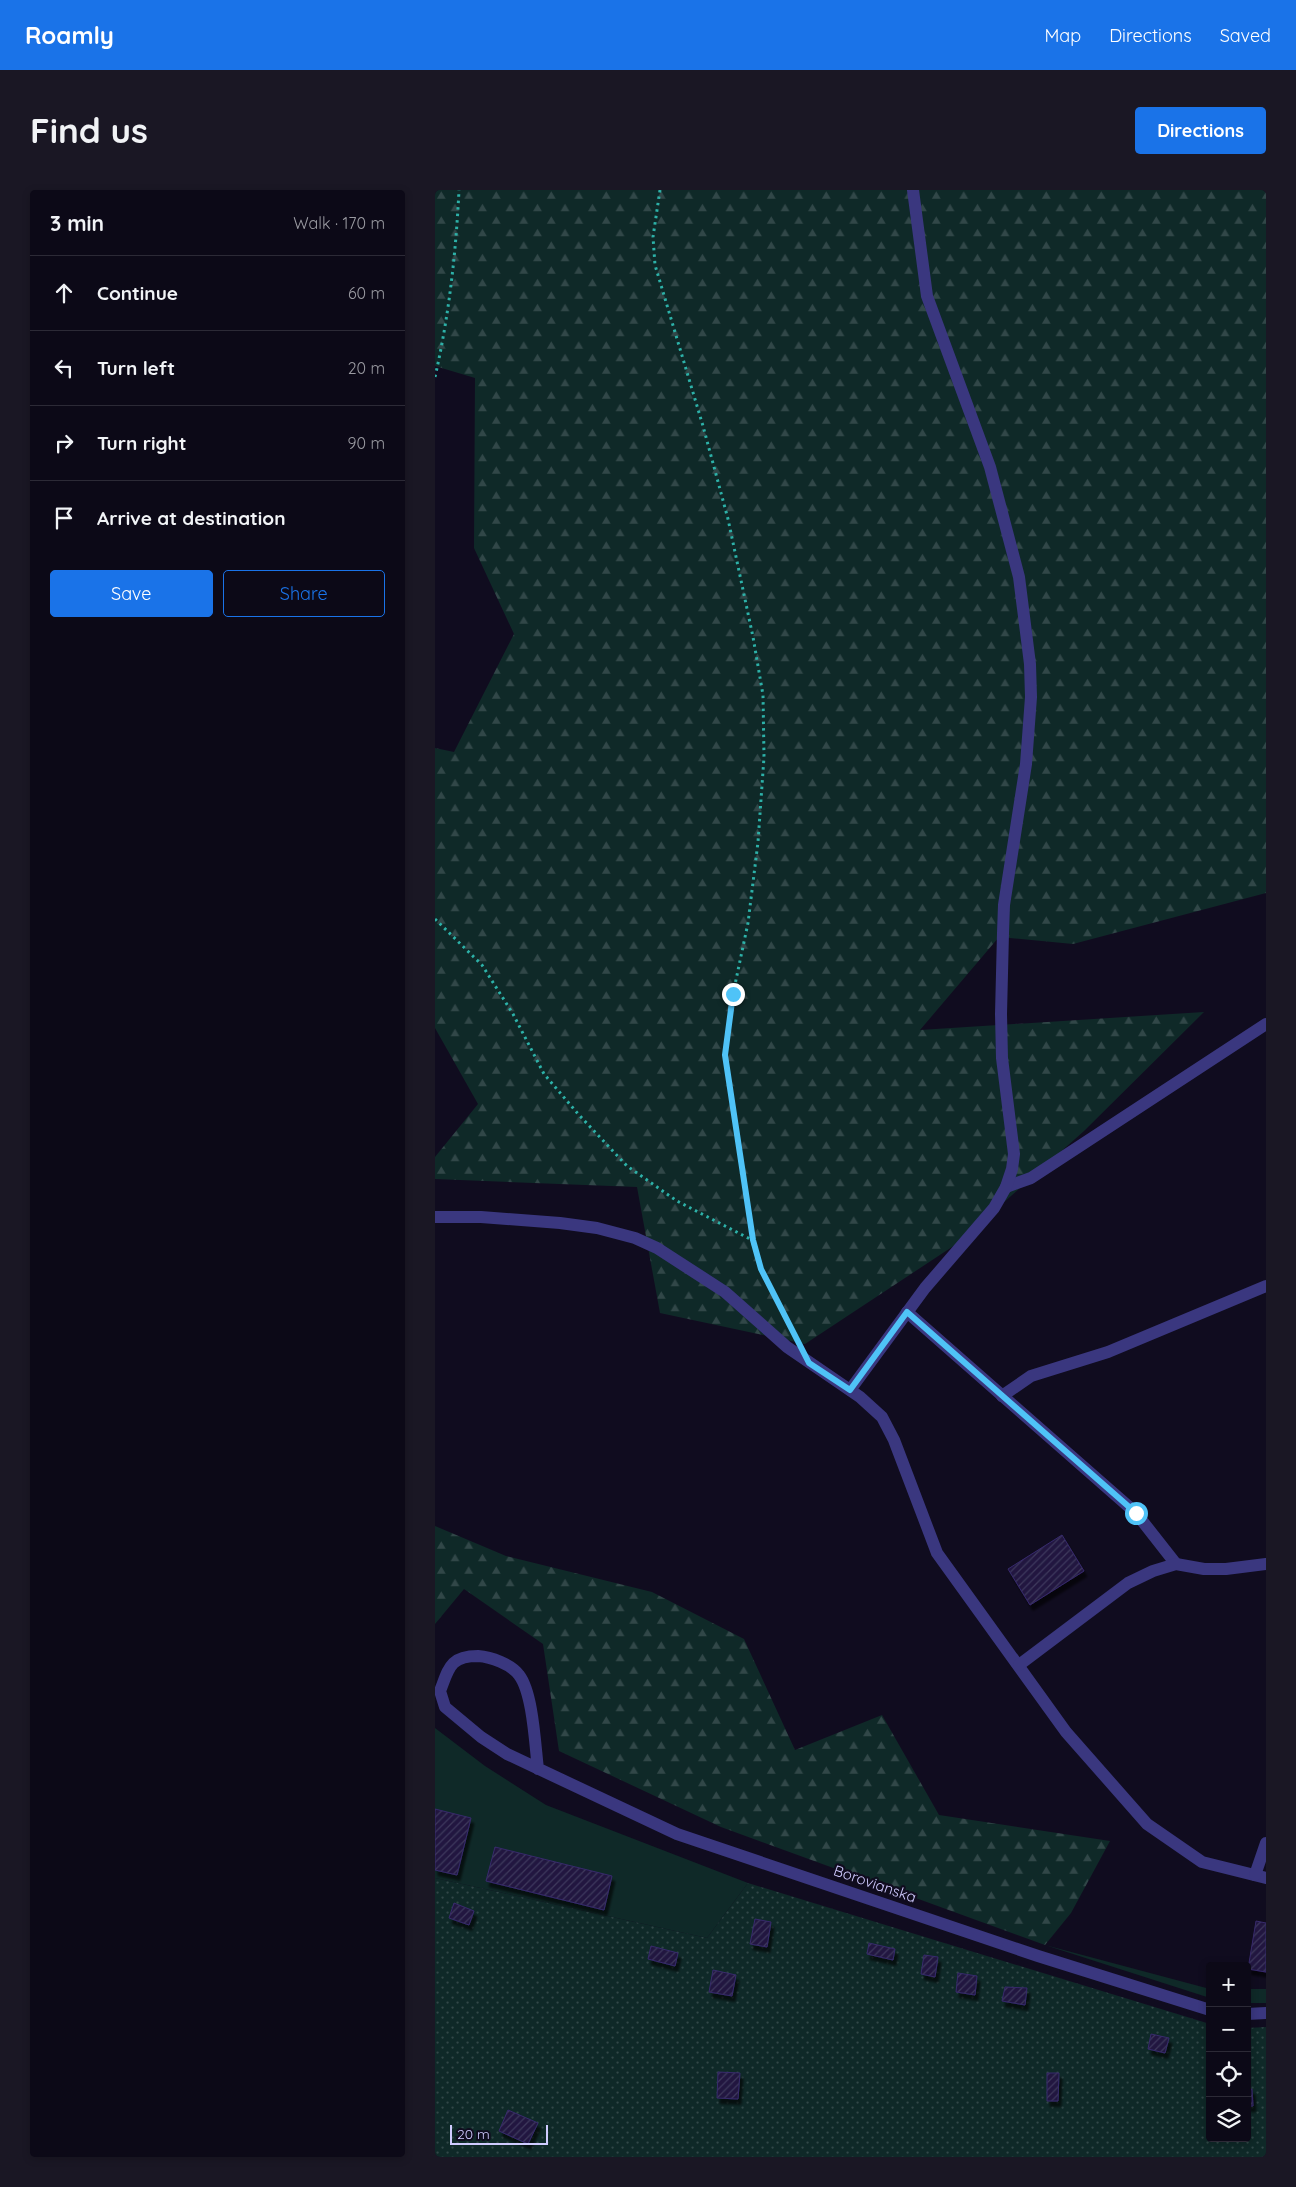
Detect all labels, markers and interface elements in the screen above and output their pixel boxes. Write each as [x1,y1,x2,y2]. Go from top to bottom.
text: Roamly [25,20,114,50]
text: Map [1044,24,1081,47]
text: Directions [1109,24,1192,47]
text: Saved [1220,24,1271,47]
button: Directions [1135,107,1266,154]
text: Find us [30,108,148,152]
text: 3 min [50,210,104,236]
text: Walk · 170 m [293,213,385,233]
icon: ahead [50,279,78,307]
text: Continue [97,281,178,305]
text: 60 m [348,283,385,303]
icon: left [50,354,78,382]
text: Turn left [97,356,175,380]
text: 20 m [348,358,385,378]
icon: right [50,429,78,457]
text: Turn right [97,431,186,455]
text: 90 m [348,433,385,453]
icon: arrive [50,504,78,532]
text: Arrive at destination [97,506,286,530]
button: Save [50,570,213,617]
button: Share [223,570,385,617]
route end [722,983,745,1006]
route start [1125,1502,1148,1525]
street label: Borovianska [831,1861,919,1907]
map controls [1206,1962,1251,2142]
button: + [1206,1962,1251,2007]
button: − [1206,2007,1251,2052]
button: locate [1206,2052,1251,2097]
button: layers [1206,2097,1251,2142]
scale bar [450,2122,547,2145]
text: 20 m [457,2125,490,2143]

